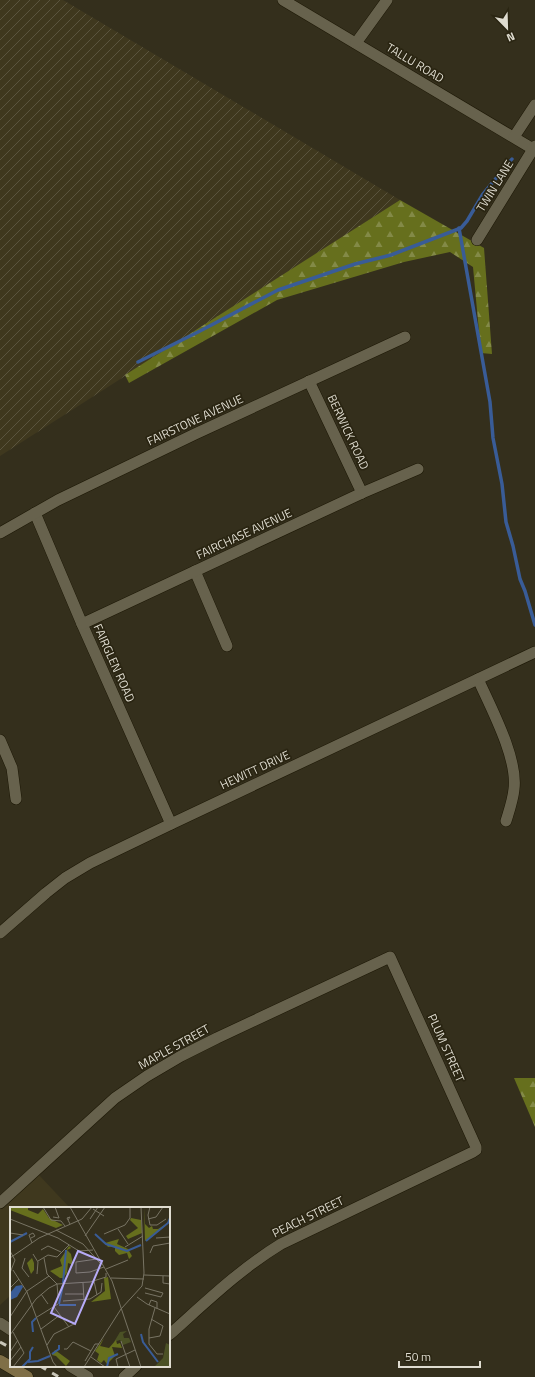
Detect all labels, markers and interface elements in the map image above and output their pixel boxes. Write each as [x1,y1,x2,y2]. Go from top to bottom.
north arrow [487,8,527,48]
text: N [504,28,518,46]
street label: TALLU ROAD [383,38,448,88]
street label: TWIN LANE [471,156,518,215]
street label: FAIRSTONE AVENUE [144,389,246,450]
street label: BERWICK ROAD [323,391,374,473]
street label: FAIRCHASE AVENUE [193,503,295,564]
street label: FAIRGLEN ROAD [89,621,140,705]
street label: HEWITT DRIVE [217,745,293,794]
street label: PLUM STREET [423,1011,470,1086]
street label: MAPLE STREET [135,1019,214,1074]
street label: PEACH STREET [269,1191,348,1242]
inset map [10,1207,170,1367]
scale bar [399,1343,480,1369]
text: 50 m [405,1347,431,1366]

